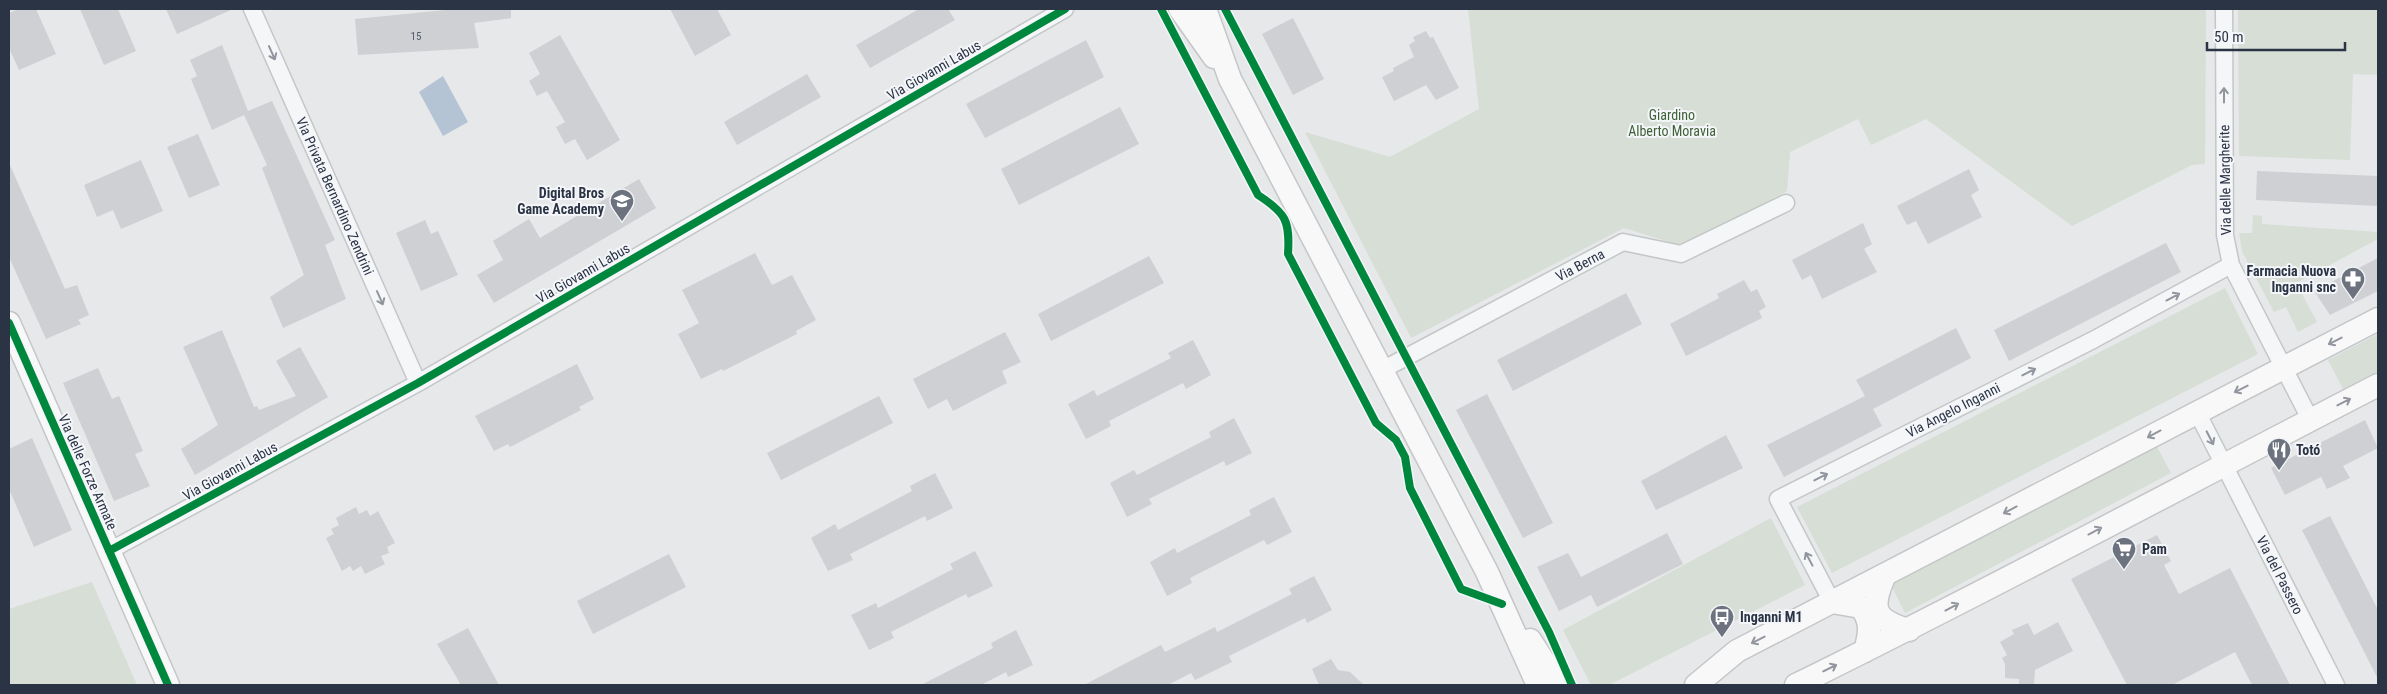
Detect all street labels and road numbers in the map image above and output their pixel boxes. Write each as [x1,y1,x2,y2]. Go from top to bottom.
street label: Via Giovanni Labus [884,37,984,103]
street label: Via Privata Bernardino Zendrini [293,115,377,277]
street label: Via delle Margherite [2216,124,2234,235]
street label: Via Giovanni Labus [533,240,633,306]
street label: Via Berna [1553,246,1607,284]
street label: Via Angelo Inganni [1903,379,2003,441]
street label: Via delle Forze Armate [55,412,121,533]
street label: Via Giovanni Labus [180,438,280,504]
street label: Via del Passero [2253,533,2307,617]

